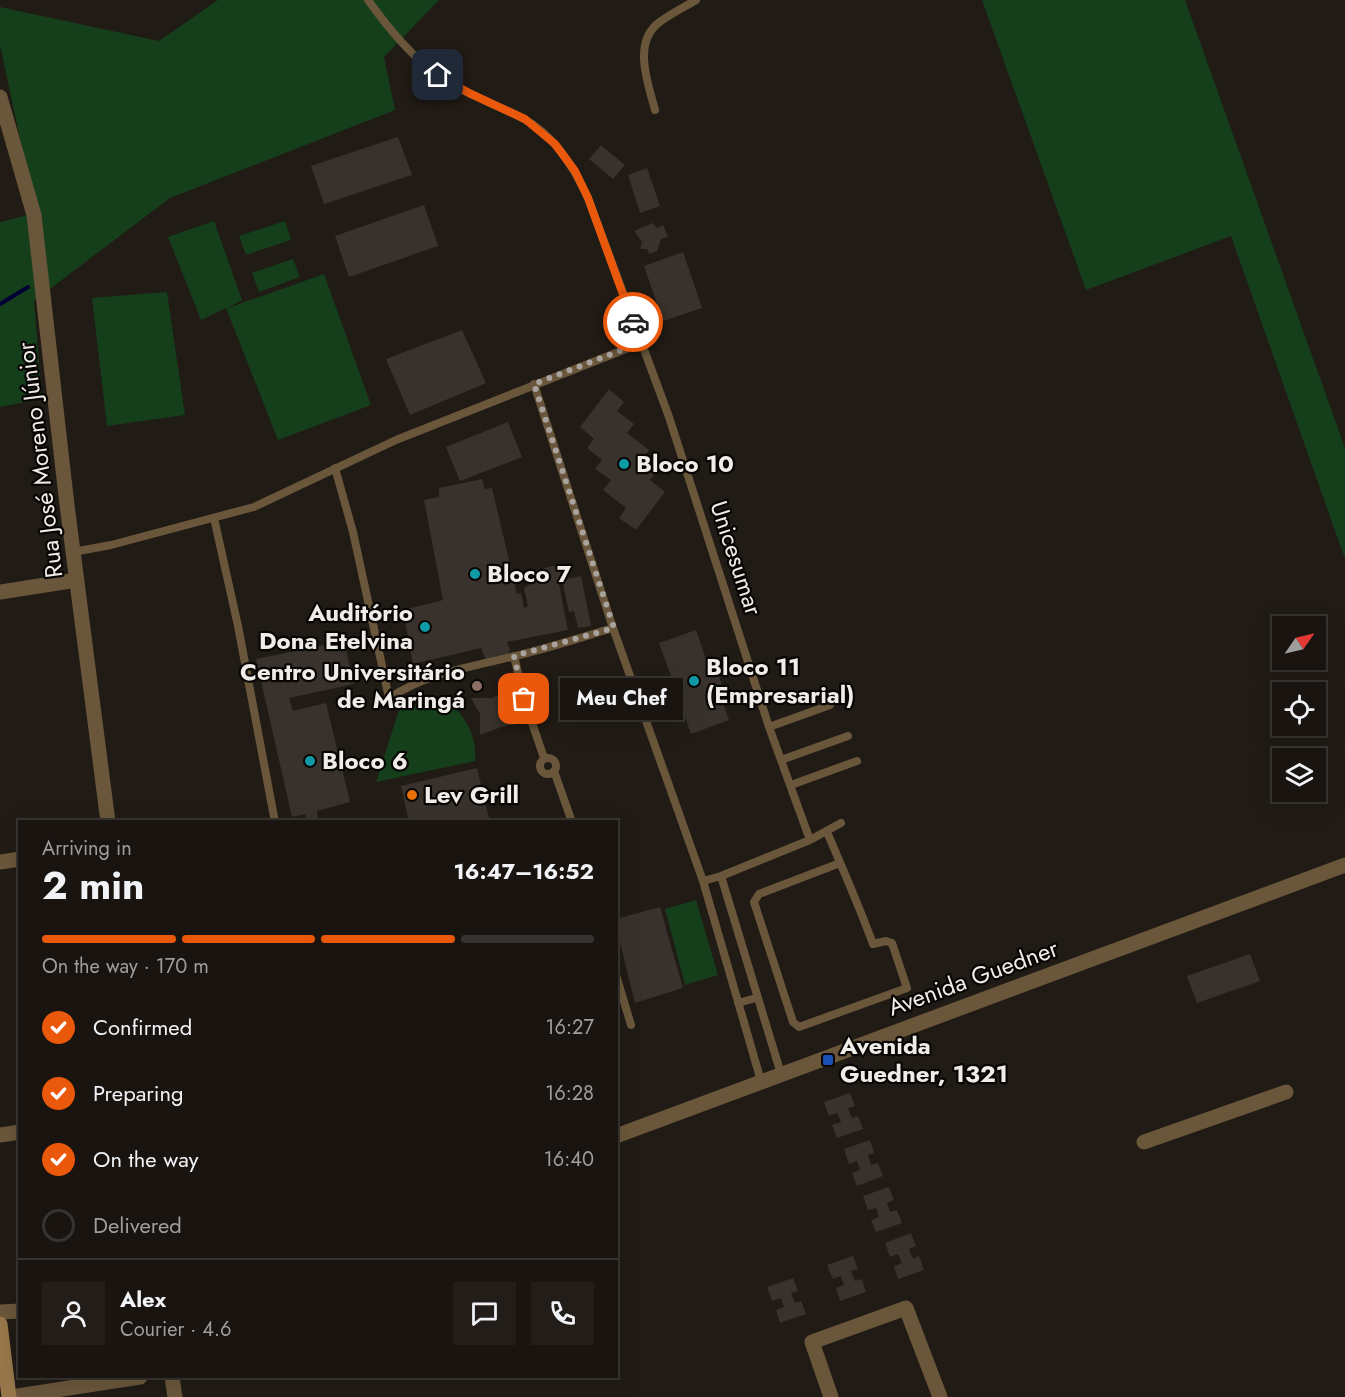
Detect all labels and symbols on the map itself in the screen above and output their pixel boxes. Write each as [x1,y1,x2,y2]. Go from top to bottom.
pin [412,49,463,100]
courier [603,292,663,352]
street label: Rua José Moreno Júnior [8,340,71,580]
place label: Bloco 10 [636,446,734,481]
marker: Bloco 10 [617,457,631,471]
street label: Unicesumar [702,496,772,620]
place label: Bloco 7 [487,556,572,591]
marker: Bloco 7 [468,567,482,581]
place label: Auditório Dona Etelvina [259,595,413,658]
north arrow [1272,616,1326,670]
marker: Auditório Dona Etelvina [418,620,432,634]
place label: Bloco 11 (Empresarial) [706,649,854,712]
place label: Centro Universitário de Maringá [240,654,465,717]
pin [498,673,549,724]
marker: Bloco 11 (Empresarial) [687,674,701,688]
callout: Meu Chef [560,678,683,720]
marker: Centro Universitário de Maringá [470,679,484,693]
place label: Bloco 6 [322,743,408,778]
marker: Bloco 6 [303,754,317,768]
place label: Lev Grill [424,777,519,812]
marker: Lev Grill [405,788,419,802]
street label: Avenida Guedner [883,930,1064,1025]
place label: Avenida Guedner, 1321 [839,1028,1008,1091]
marker: Avenida Guedner, 1321 [821,1053,835,1067]

